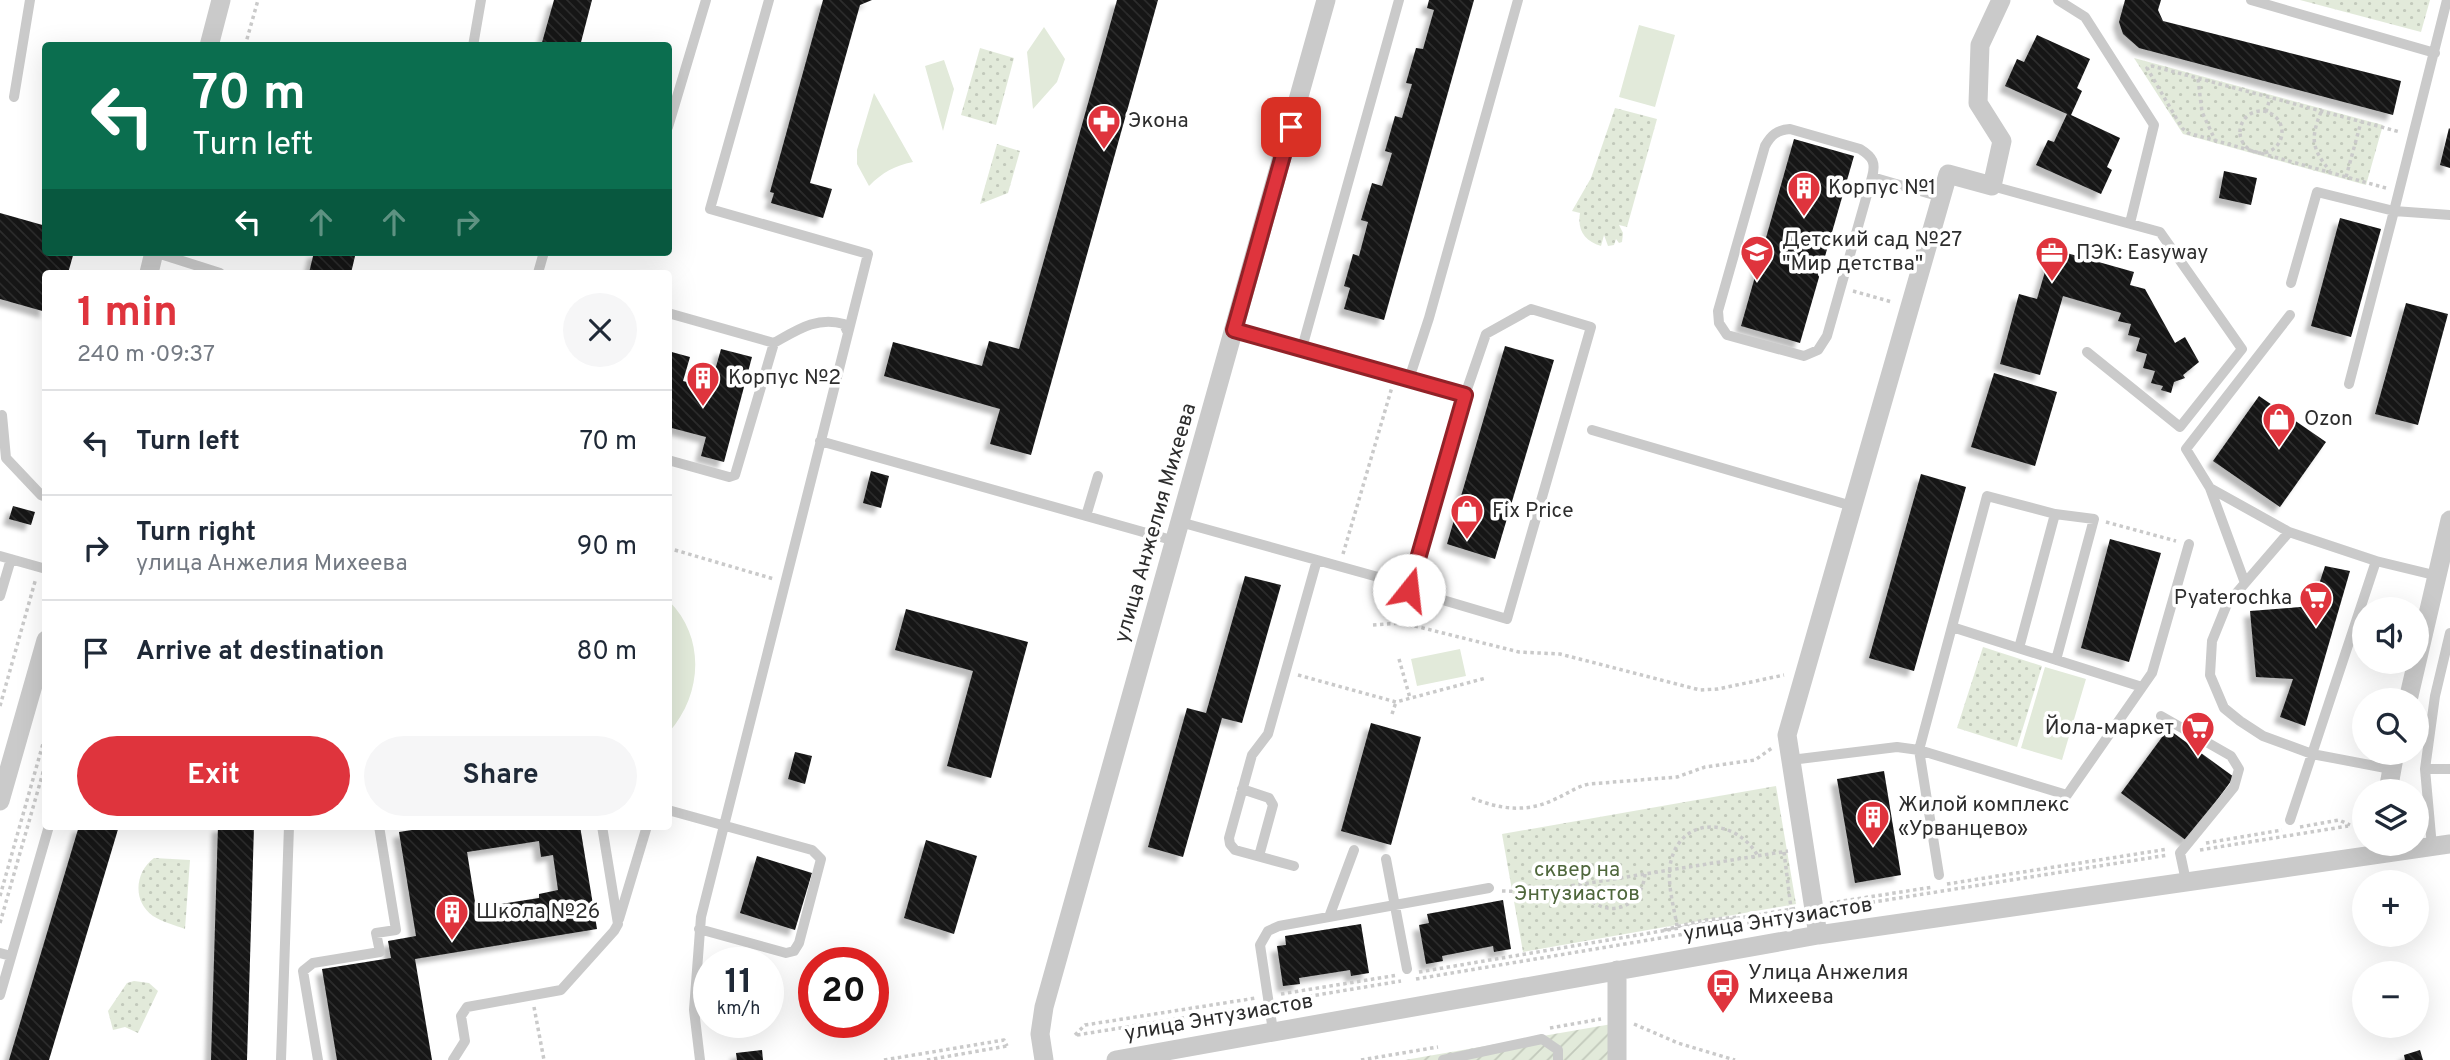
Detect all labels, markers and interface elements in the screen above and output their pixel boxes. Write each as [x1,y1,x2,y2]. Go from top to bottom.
text: 70 m [192,65,306,127]
icon: left [77,70,168,161]
pin [1261,97,1321,157]
pharmacy icon: Экона [1085,102,1123,151]
place label: Экона [1128,108,1189,135]
icon: arrive [1272,108,1310,146]
text: Turn left [192,126,313,166]
building icon: Корпус №1 [1785,169,1823,218]
place label: Корпус №1 [1828,175,1936,202]
icon: left [229,203,267,241]
icon: ahead [302,203,340,241]
icon: ahead [375,203,413,241]
icon: right [448,203,486,241]
place label: Детский сад №27 "Мир детства" [1782,227,1962,278]
school or university icon: Детский сад №27 "Мир детства" [1738,233,1776,282]
office icon: ПЭК: Easyway [2033,234,2071,283]
place label: ПЭК: Easyway [2076,240,2208,267]
text: 1 min [77,288,178,341]
button: close [563,293,637,367]
text: 240 m · 09:37 [77,341,215,370]
building icon: Корпус №2 [684,359,722,408]
place label: Корпус №2 [728,365,841,392]
street label: улица Анжелия Михеева [1109,400,1203,646]
shop icon: Ozon [2260,400,2298,449]
place label: Ozon [2304,406,2353,433]
icon: left [77,424,115,462]
text: Turn left [136,426,240,459]
text: 70 m [579,426,637,459]
shop icon: Fix Price [1448,492,1486,541]
place label: Fix Price [1492,498,1574,525]
text: Turn right [136,517,256,550]
icon: right [77,529,115,567]
text: 90 m [577,531,637,564]
text: улица Анжелия Михеева [136,550,408,579]
position arrow [1372,553,1446,627]
supermarket icon: Pyaterochka [2297,579,2335,628]
place label: Pyaterochka [2174,585,2292,612]
map controls [2352,597,2429,1038]
button: sound [2352,597,2429,674]
icon: arrive [77,634,115,672]
text: Arrive at destination [136,636,384,669]
text: 80 m [577,636,637,669]
button: search [2352,688,2429,765]
supermarket icon: Йола-маркет [2179,709,2217,758]
place label: Йола-маркет [2045,714,2174,742]
button: Exit [77,736,350,816]
button: Share [364,736,637,816]
button: layers [2352,779,2429,856]
place label: Жилой комплекс «Урванцево» [1898,792,2070,843]
building icon: Жилой комплекс «Урванцево» [1854,798,1892,847]
park label: сквер на Энтузиастов [1514,857,1640,908]
button: + [2352,870,2429,947]
street label: улица Энтузиастов [1681,892,1875,948]
building icon: Школа №26 [433,893,471,942]
place label: Школа №26 [476,899,600,926]
speed limit sign: 20 [798,947,889,1038]
place label: Улица Анжелия Михеева [1748,960,1908,1011]
text: 11 [725,961,753,1005]
button: − [2352,961,2429,1038]
bus stop icon: Улица Анжелия Михеева [1704,966,1742,1015]
street label: улица Энтузиастов [1122,988,1316,1048]
text: km/h [717,998,760,1021]

